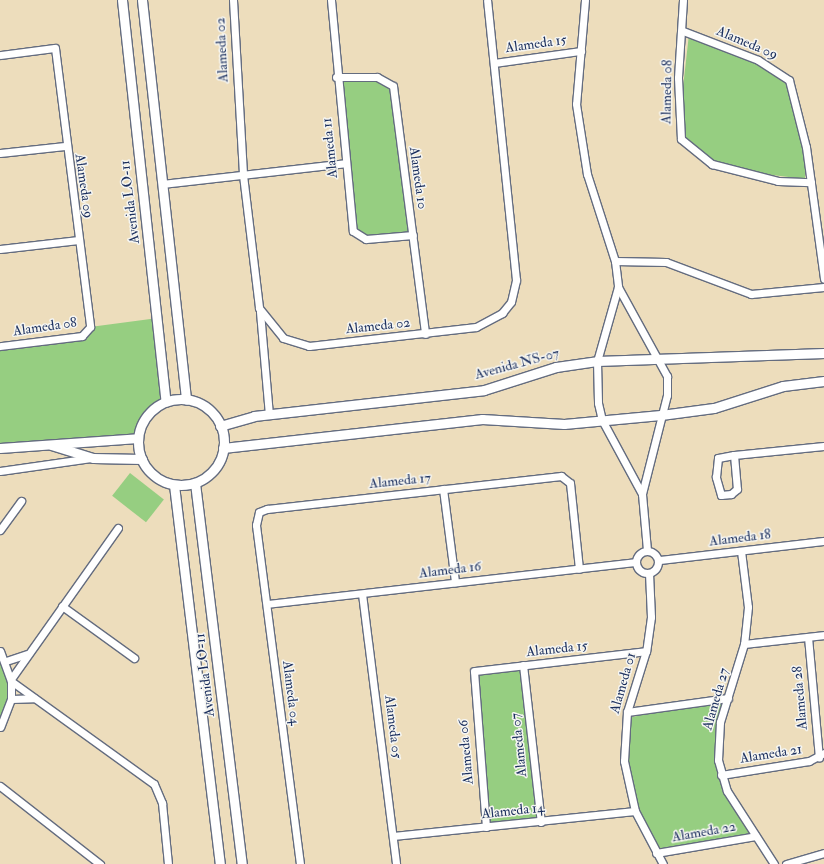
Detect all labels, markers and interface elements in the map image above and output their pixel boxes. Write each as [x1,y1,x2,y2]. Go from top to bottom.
street label: Alameda 02 [212,17,232,83]
street label: Alameda 09 [714,23,780,63]
street label: Alameda 15 [504,31,568,57]
street label: Alameda 08 [658,60,676,124]
street label: Alameda 11 [318,117,342,179]
street label: Alameda 10 [405,146,431,210]
street label: Alameda 09 [71,153,97,219]
street label: Avenida LO-11 [117,159,143,245]
street label: Alameda 08 [12,314,78,340]
street label: Alameda 02 [345,314,411,338]
street label: Avenida NS-07 [473,345,561,383]
street label: Alameda 17 [368,469,432,493]
street label: Alameda 18 [708,526,772,550]
street label: Alameda 16 [418,558,482,582]
street label: Avenida LO-11 [192,632,218,718]
street label: Alameda 15 [525,637,589,661]
street label: Alameda 01 [606,651,640,715]
street label: Alameda 04 [279,660,303,726]
street label: Alameda 28 [789,665,811,731]
street label: Alameda 27 [699,666,733,732]
street label: Alameda 05 [381,694,405,760]
street label: Alameda 07 [507,712,531,778]
street label: Alameda 06 [455,719,477,785]
street label: Alameda 21 [739,741,803,767]
street label: Alameda 14 [481,799,545,823]
street label: Alameda 22 [671,818,737,846]

